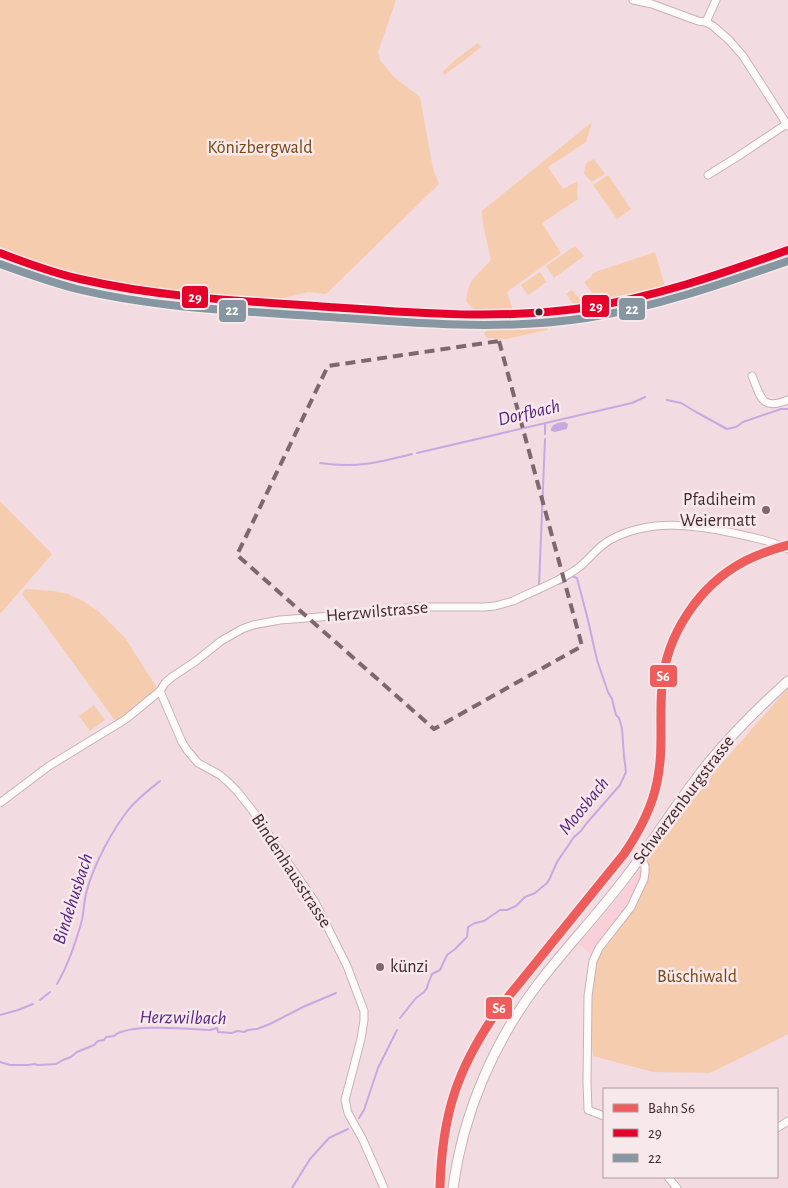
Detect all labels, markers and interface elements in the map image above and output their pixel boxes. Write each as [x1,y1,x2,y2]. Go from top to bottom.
park label: Könizbergwald [207,139,313,157]
line badge: 29 [181,285,209,309]
text: 29 [188,291,202,305]
line badge: 29 [581,294,610,318]
line badge: 22 [618,297,646,321]
line badge: 22 [218,299,247,323]
text: 29 [589,300,603,314]
text: 22 [625,303,639,317]
text: 22 [225,304,239,318]
unlabelled marker [534,307,544,317]
water label: Dorfbach [496,397,562,429]
place label: Pfadiheim Weiermatt [680,491,756,530]
marker: Pfadiheim Weiermatt [760,504,772,516]
street label: Herzwilstrasse [325,599,429,625]
line badge: S6 [649,664,678,688]
text: S6 [656,670,670,684]
street label: Schwarzenburgstrasse [630,733,738,867]
water label: Moosbach [555,774,613,838]
street label: Bindenhausstrasse [248,811,334,931]
water label: Bindehusbach [49,851,97,947]
place label: künzi [390,958,428,976]
marker: künzi [374,961,386,973]
park label: Büschiwald [657,968,737,986]
line badge: S6 [485,996,513,1020]
text: S6 [492,1002,506,1016]
water label: Herzwilbach [139,1008,227,1028]
legend [603,1088,778,1178]
text: Bahn S6 [648,1101,695,1116]
text: 29 [648,1126,662,1141]
text: 22 [648,1151,662,1166]

